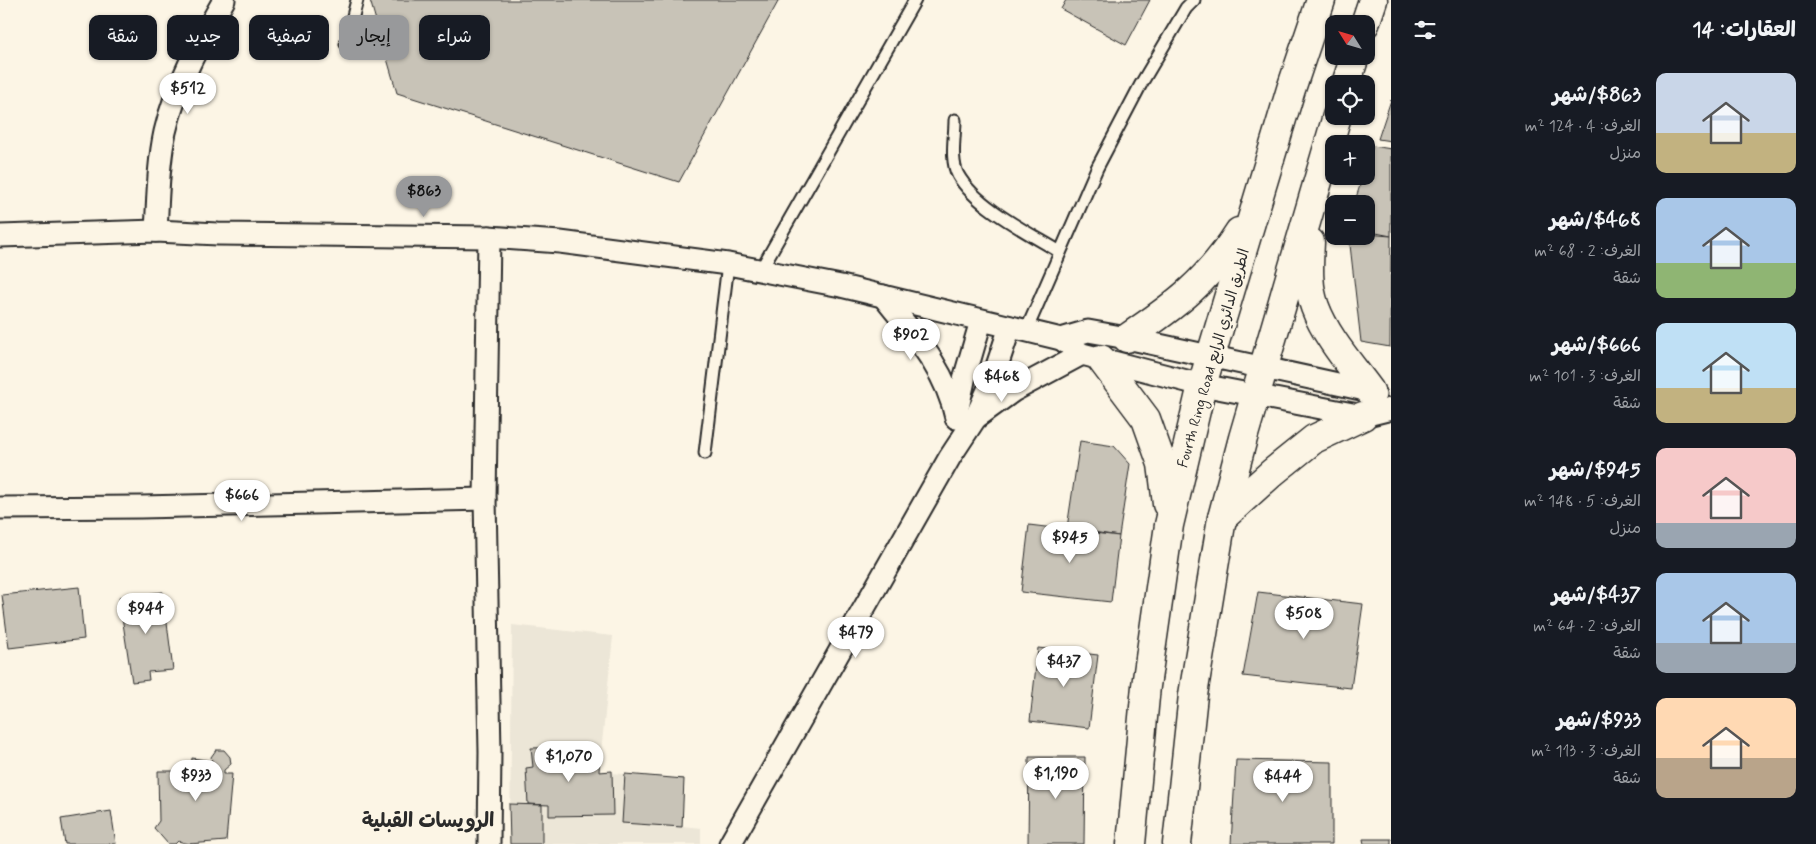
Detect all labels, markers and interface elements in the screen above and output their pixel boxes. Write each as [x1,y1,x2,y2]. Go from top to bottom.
chip: شقة [89,15,157,60]
chip: جديد [167,15,239,60]
chip: تصفية [249,15,329,60]
chip: إيجار [339,15,409,60]
chip: شراء [419,15,490,60]
north arrow [1325,15,1375,65]
map controls [1325,15,1375,245]
icon: filters [1411,16,1439,44]
text: العقارات: 14 [1692,16,1796,44]
pin: $512 [158,72,218,115]
button: locate [1325,75,1375,125]
text: $512 [170,78,206,99]
text: $863/شهر [1553,81,1641,109]
icon: home [1696,93,1756,153]
text: الغرف: 4 · 124 m² [1525,116,1641,137]
button: + [1325,135,1375,185]
text: منزل [1609,143,1641,164]
pin: $863 [394,176,454,218]
text: $863 [407,181,441,202]
button: − [1325,195,1375,245]
text: $468/شهر [1549,206,1641,234]
icon: home [1696,218,1756,278]
text: الغرف: 2 · 68 m² [1534,241,1641,262]
street label: Fourth Ring Road الطريق الدائري الرابع [1173,246,1256,471]
text: شقة [1613,268,1641,289]
pin: $902 [881,318,941,361]
text: $902 [893,324,929,345]
text: $666/شهر [1552,331,1641,359]
icon: home [1696,343,1756,403]
pin: $468 [972,360,1032,403]
text: $468 [984,366,1020,387]
text: الغرف: 3 · 101 m² [1529,366,1641,387]
text: شقة [1613,393,1641,414]
text: $945/شهر [1550,456,1641,484]
icon: home [1696,468,1756,528]
pin: $666 [212,480,272,522]
text: $666 [225,485,259,506]
text: الغرف: 5 · 148 m² [1524,491,1641,512]
text: منزل [1609,518,1641,539]
pin: $945 [1040,522,1100,564]
text: $945 [1052,527,1088,548]
text: $437/شهر [1552,581,1641,609]
pin: $944 [116,592,176,635]
icon: home [1696,593,1756,653]
text: $944 [128,598,164,619]
pin: $508 [1274,598,1334,640]
text: $508 [1286,603,1322,624]
pin: $479 [826,616,886,659]
text: الغرف: 2 · 64 m² [1533,616,1641,637]
text: $479 [838,622,874,643]
text: شقة [1613,643,1641,664]
pin: $437 [1034,646,1094,688]
text: $437 [1047,651,1081,672]
text: $933/شهر [1557,706,1641,734]
icon: home [1696,718,1756,778]
pin: $1,070 [528,740,610,783]
text: الغرف: 3 · 113 m² [1531,741,1641,762]
text: $1,070 [545,746,593,767]
pin: $1,190 [1015,758,1097,800]
pin: $933 [166,760,226,802]
pin: $444 [1253,760,1313,803]
text: $1,190 [1034,763,1078,784]
text: $933 [181,765,211,786]
text: $444 [1264,766,1302,787]
text: شقة [1613,768,1641,789]
district label: الرويسات القبلية [362,808,494,835]

